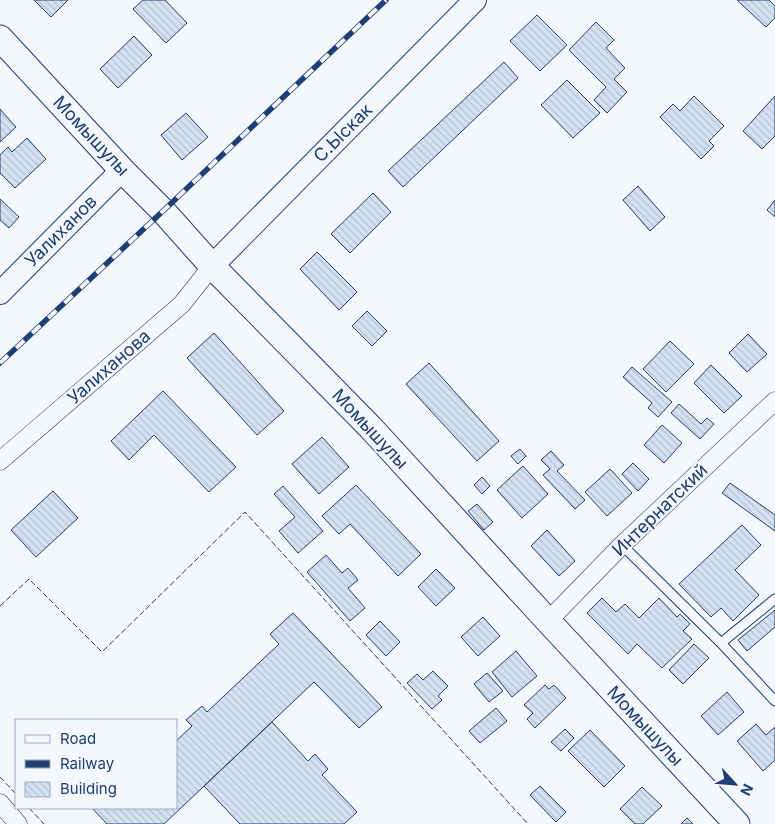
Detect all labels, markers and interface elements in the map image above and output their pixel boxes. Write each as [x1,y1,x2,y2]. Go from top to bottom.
street label: Момышулы [49,91,134,180]
street label: С.Ыскак [309,99,376,166]
street label: Уалиханов [20,190,101,271]
street label: Уалиханова [63,325,154,408]
street label: Момышулы [328,384,413,473]
street label: Интернатский [608,459,712,560]
street label: Момышулы [603,681,688,770]
legend [15,719,178,809]
text: Road [60,729,96,748]
text: Railway [60,754,115,773]
north arrow [710,759,760,809]
text: Building [60,779,117,798]
text: N [737,781,757,798]

